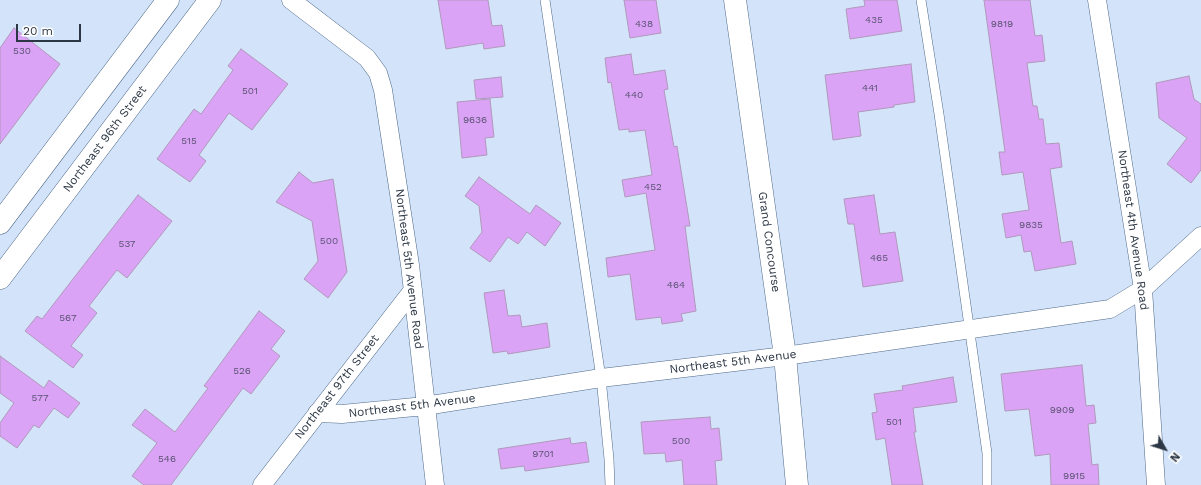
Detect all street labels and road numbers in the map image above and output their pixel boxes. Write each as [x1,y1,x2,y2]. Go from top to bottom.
street label: Northeast 96th Street [60,83,150,195]
street label: Northeast 4th Avenue Road [1115,149,1151,311]
street label: Northeast 5th Avenue Road [392,188,426,350]
street label: Grand Concourse [755,191,783,293]
street label: Northeast 97th Street [292,332,382,442]
street label: Northeast 5th Avenue [669,347,797,377]
street label: Northeast 5th Avenue [348,391,476,421]

